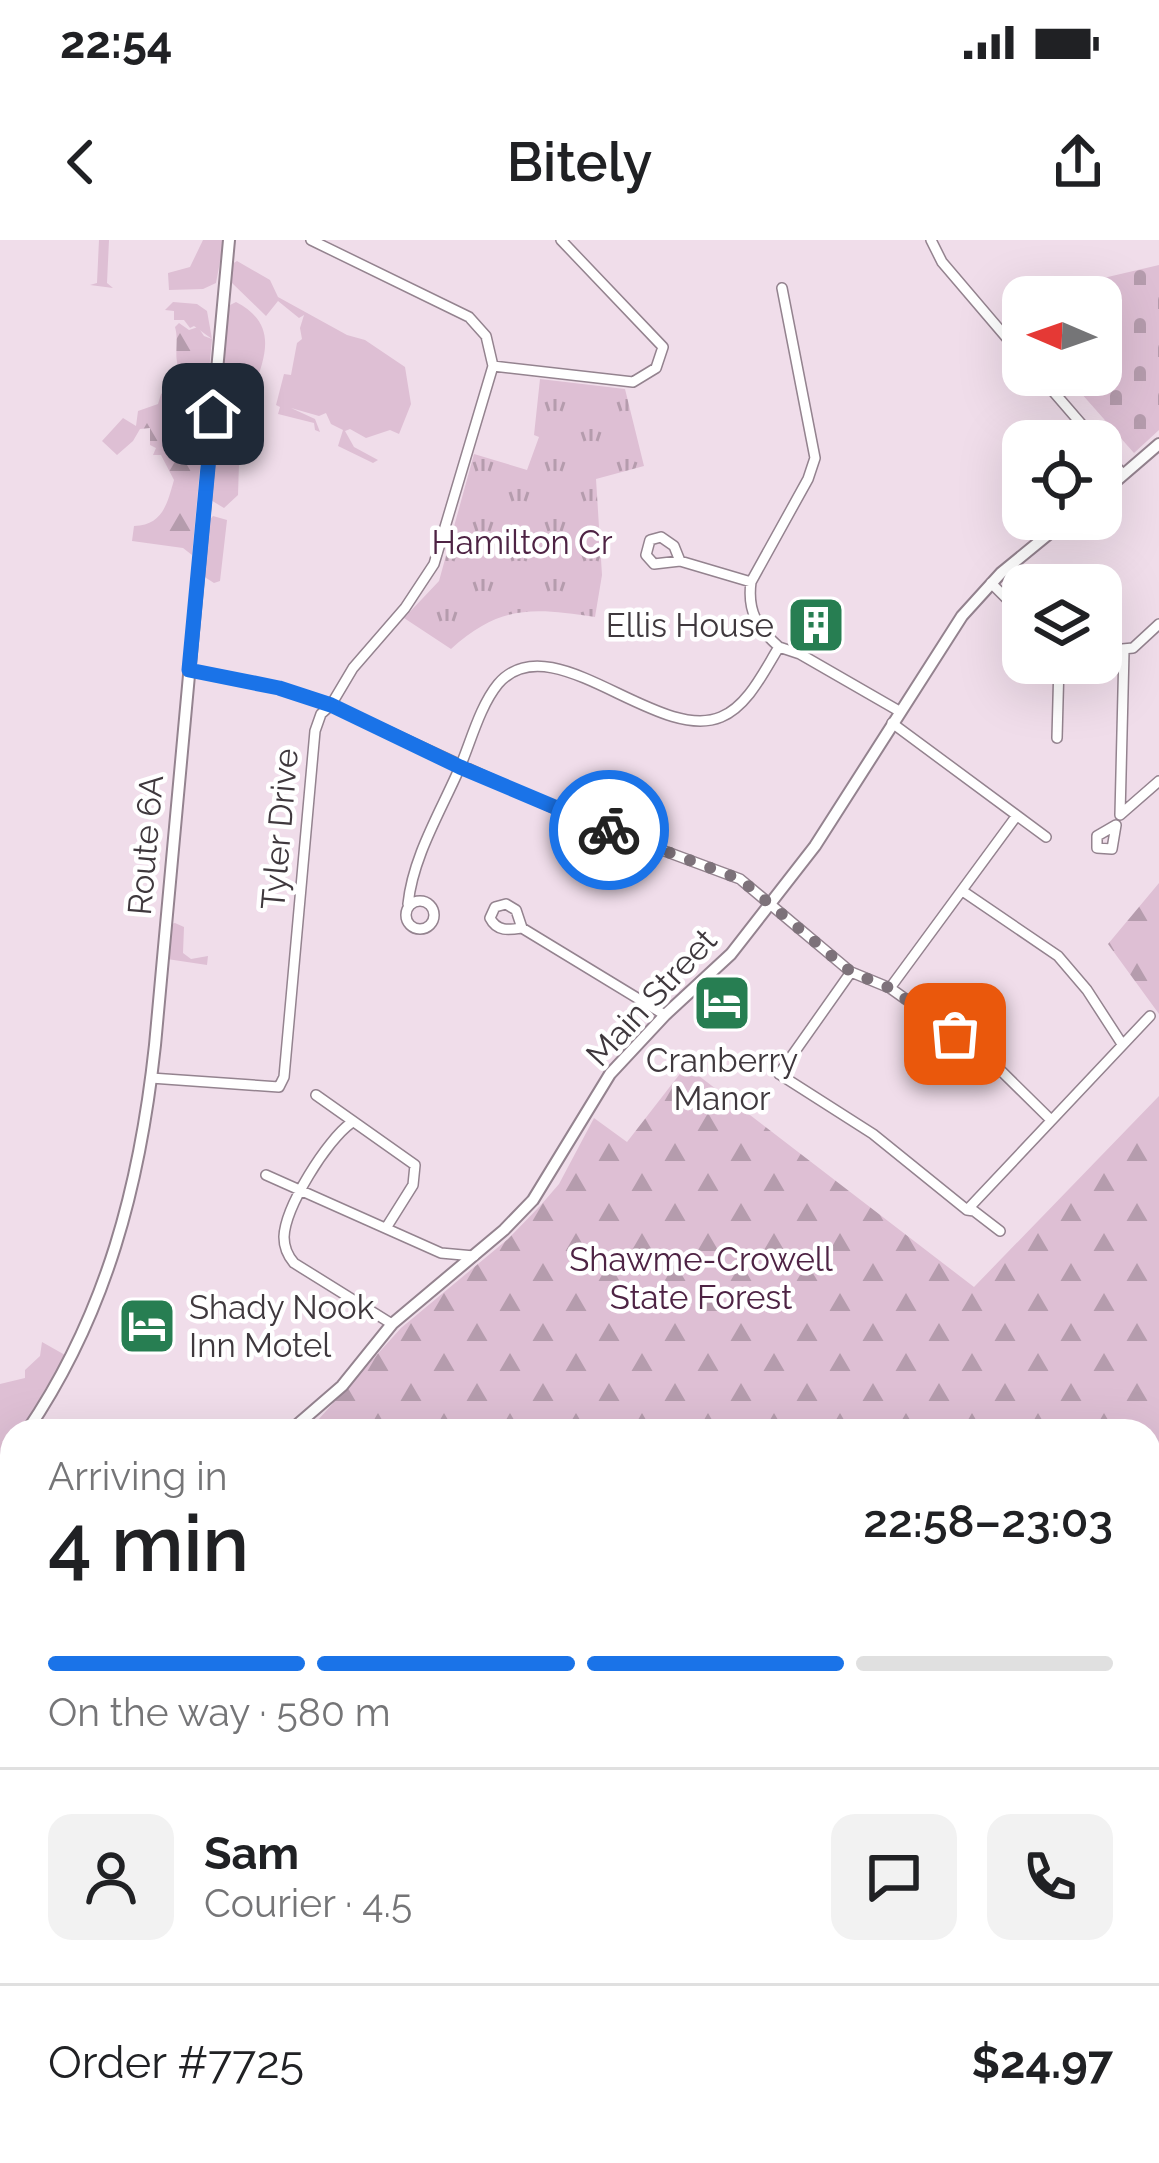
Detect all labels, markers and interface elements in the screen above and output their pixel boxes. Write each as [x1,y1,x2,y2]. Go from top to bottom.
text: 22:54 [60,16,173,69]
icon: back [48,129,114,195]
icon: share [1045,129,1111,195]
text: Bitely [507,130,652,194]
north arrow [1002,276,1122,396]
map controls [1002,276,1122,684]
pin [162,363,264,465]
icon: home [180,381,246,447]
button: locate [1002,420,1122,540]
park label: Hamilton Cr [432,523,613,562]
button: layers [1002,564,1122,684]
building icon: Ellis House [785,594,847,656]
place label: Ellis House [606,606,774,645]
street label: Tyler Drive [253,747,306,911]
courier [549,770,669,890]
street label: Route 6A [120,773,171,917]
icon: bike [576,797,642,863]
street label: Main Street [578,921,725,1074]
hotel icon: Cranberry Manor [691,972,753,1034]
pin [904,983,1006,1085]
icon: bag [922,1001,988,1067]
place label: Cranberry Manor [646,1041,798,1118]
park label: Shawme-Crowell State Forest [569,1240,834,1317]
place label: Shady Nook Inn Motel [189,1288,375,1365]
hotel icon: Shady Nook Inn Motel [116,1295,178,1357]
text: Arriving in [48,1453,228,1499]
text: 22:58–23:03 [863,1495,1113,1548]
text: 4 min [48,1498,249,1589]
text: On the way · 580 m [48,1689,391,1735]
button: person [48,1814,174,1940]
button: chat [831,1814,957,1940]
button: phone [987,1814,1113,1940]
text: Sam [204,1827,299,1880]
text: Courier · 4.5 [204,1880,412,1926]
text: Order #7725 [48,2036,304,2089]
text: $24.97 [972,2036,1113,2089]

